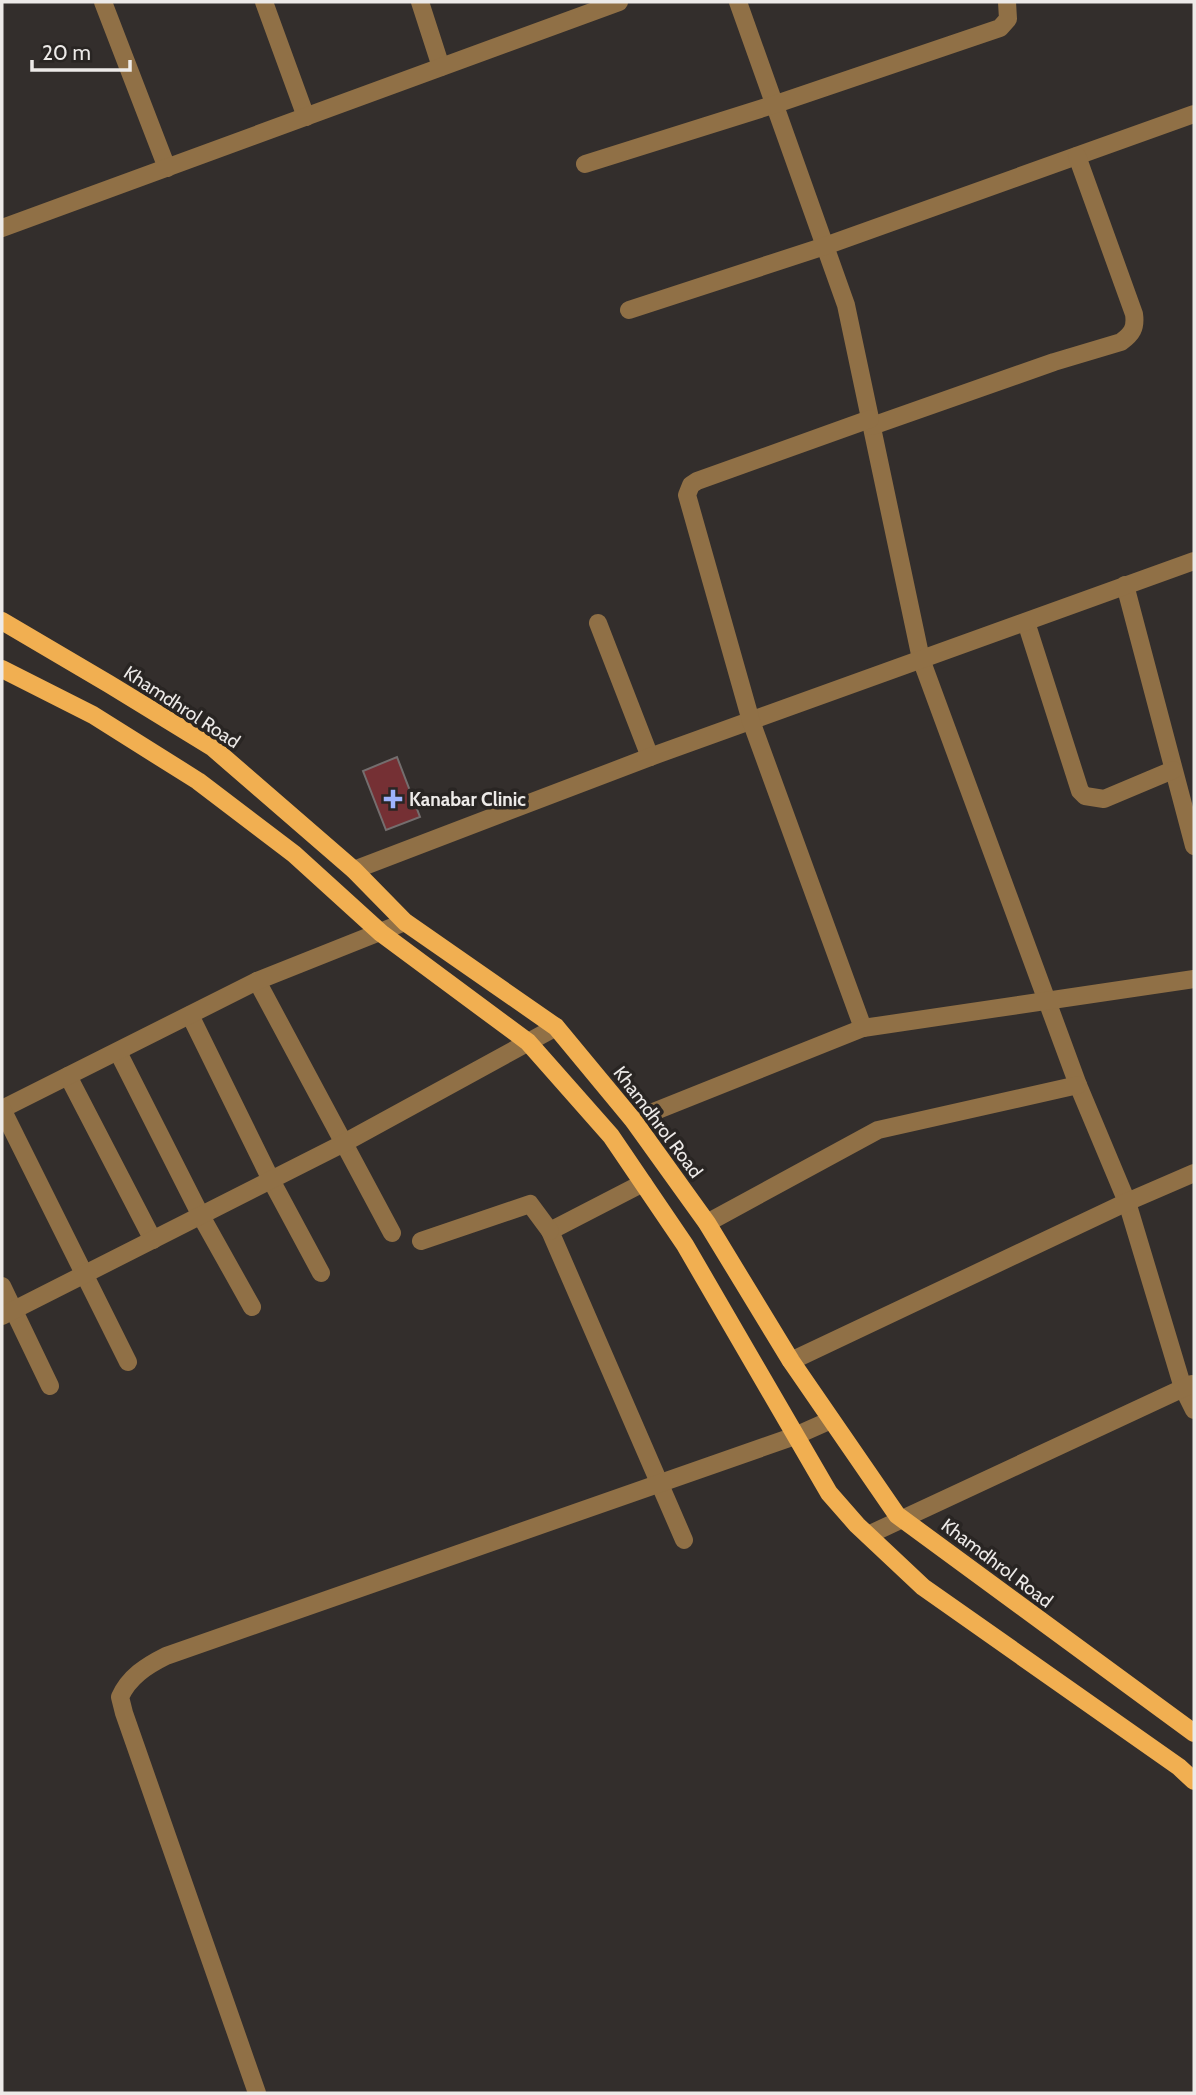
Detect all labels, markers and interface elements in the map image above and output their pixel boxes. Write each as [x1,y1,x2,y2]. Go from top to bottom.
scale bar [32,28,130,72]
text: 20 m [42,40,91,65]
street label: Khamdhrol Road [120,661,244,753]
place label: Kanabar Clinic [409,788,526,811]
marker: Kanabar Clinic [383,789,403,809]
street label: Khamdhrol Road [609,1062,707,1182]
street label: Khamdhrol Road [937,1514,1057,1612]

